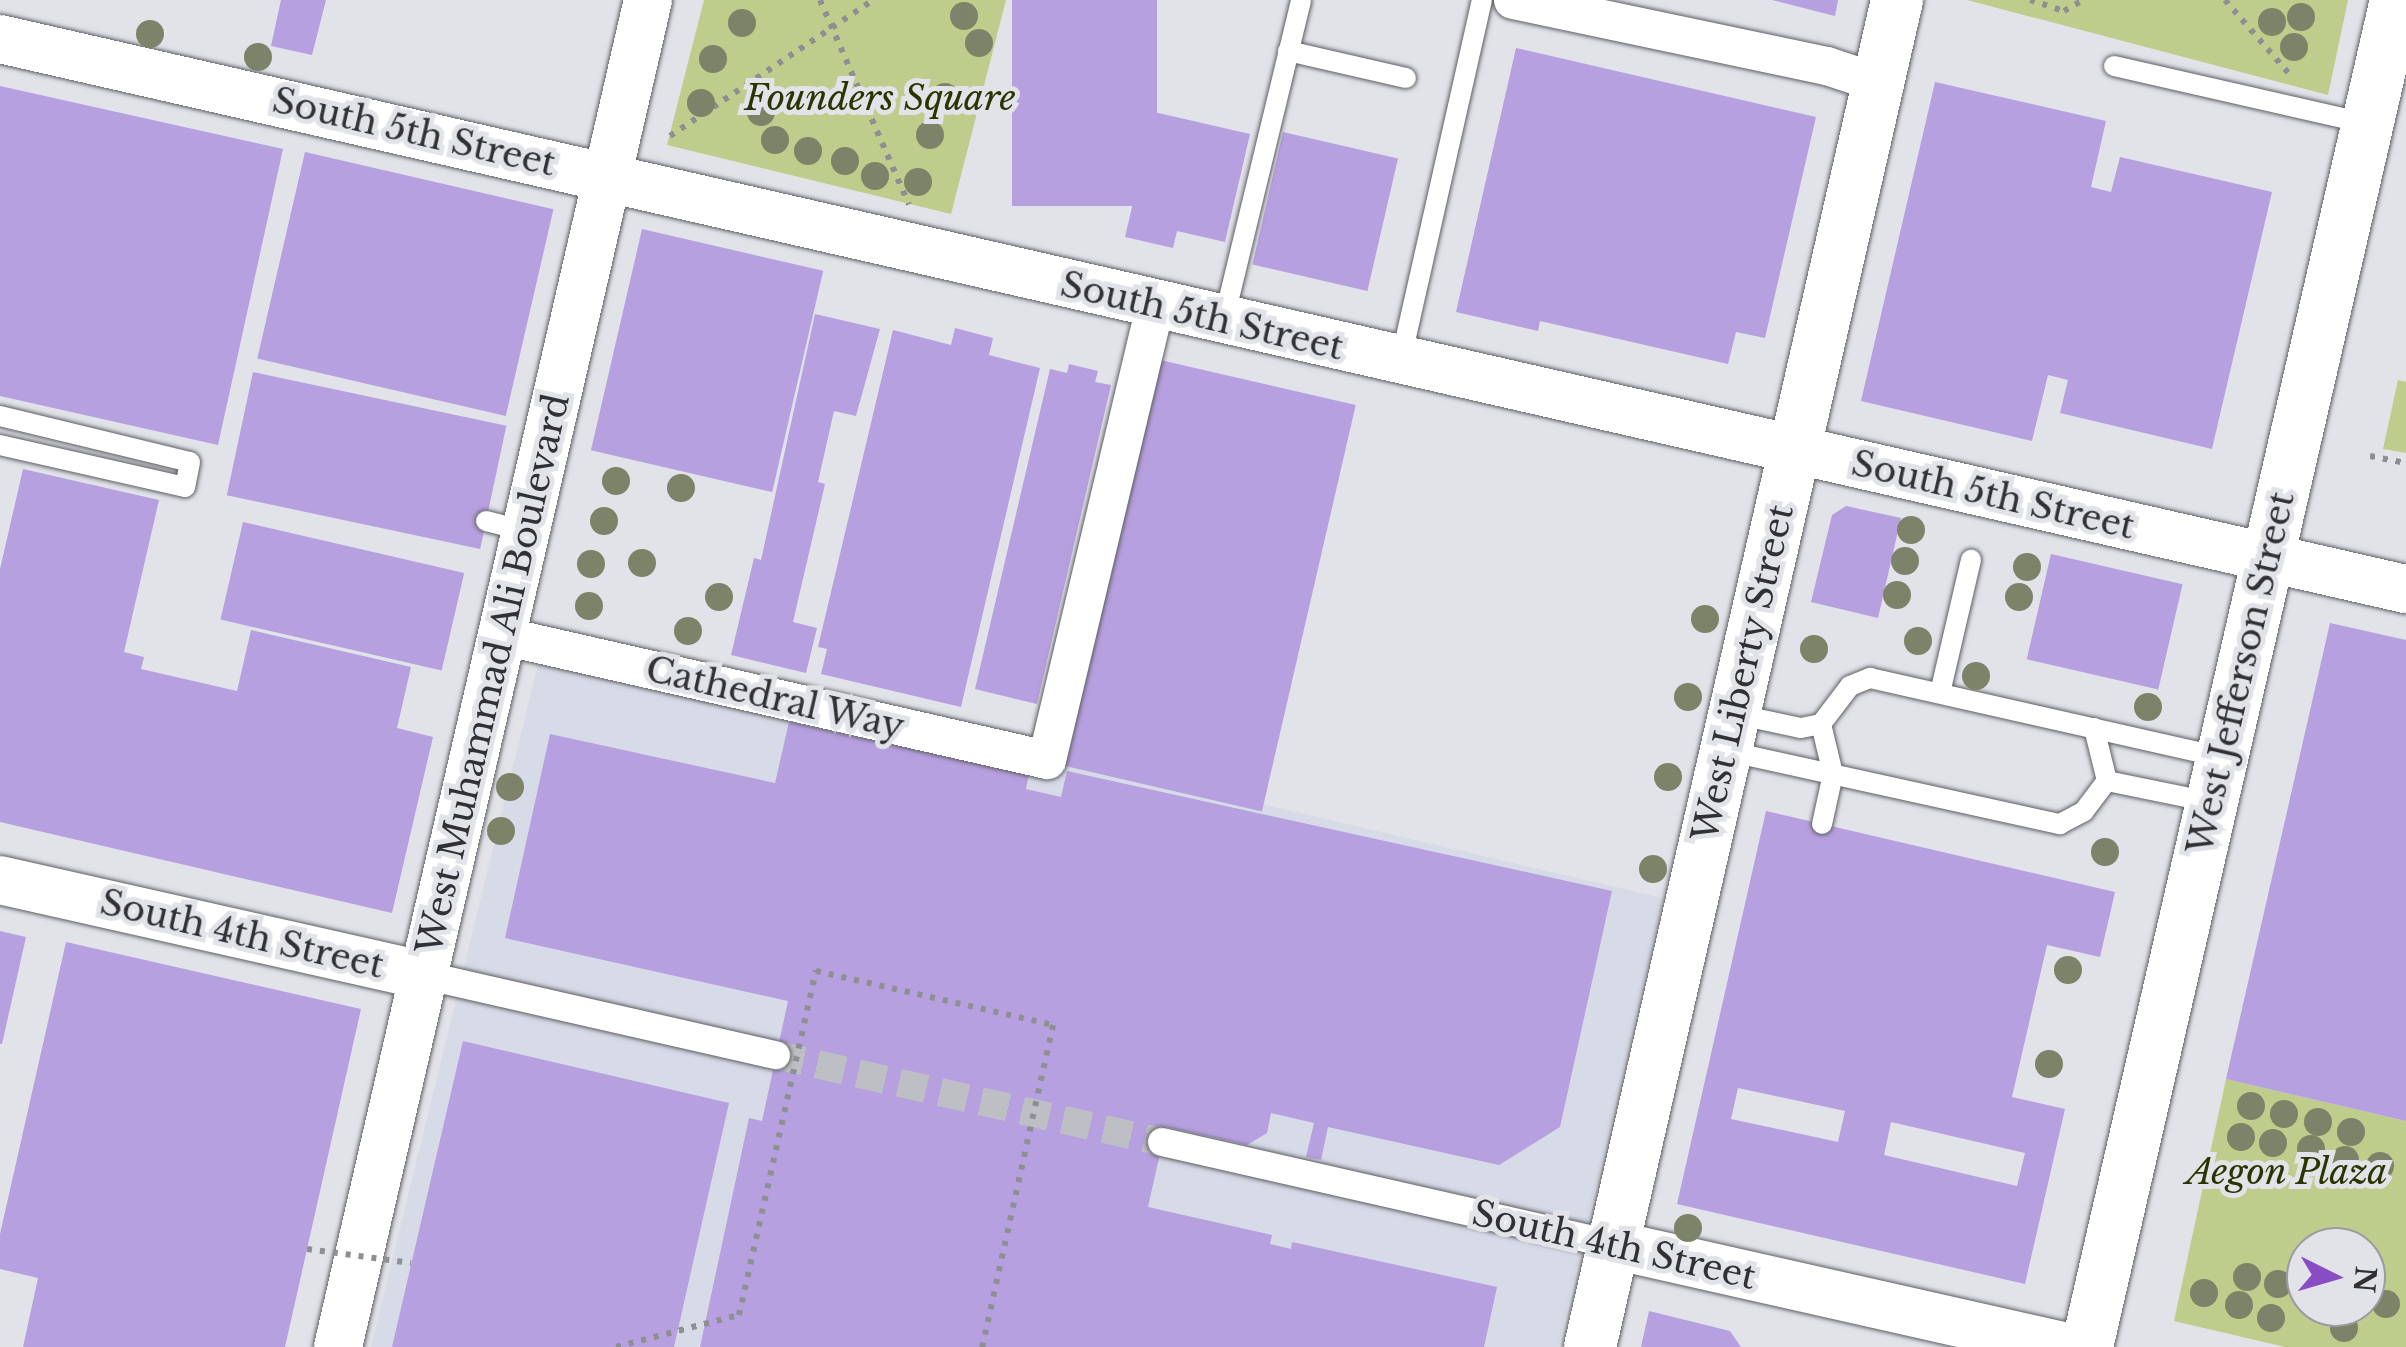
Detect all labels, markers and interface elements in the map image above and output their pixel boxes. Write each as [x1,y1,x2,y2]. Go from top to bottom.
park label: Founders Square [745,77,1015,119]
street label: South 5th Street [269,79,559,185]
street label: South 5th Street [1057,263,1347,369]
street label: West Muhammad Ali Boulevard [408,389,578,959]
street label: South 5th Street [1848,442,2138,548]
street label: West Jefferson Street [2179,488,2303,858]
street label: West Liberty Street [1684,500,1802,846]
street label: Cathedral Way [641,648,909,748]
street label: South 4th Street [96,881,388,987]
park label: Aegon Plaza [2186,1151,2388,1193]
street label: South 4th Street [1468,1192,1760,1298]
north arrow [2286,1227,2386,1327]
text: N [2346,1265,2383,1294]

